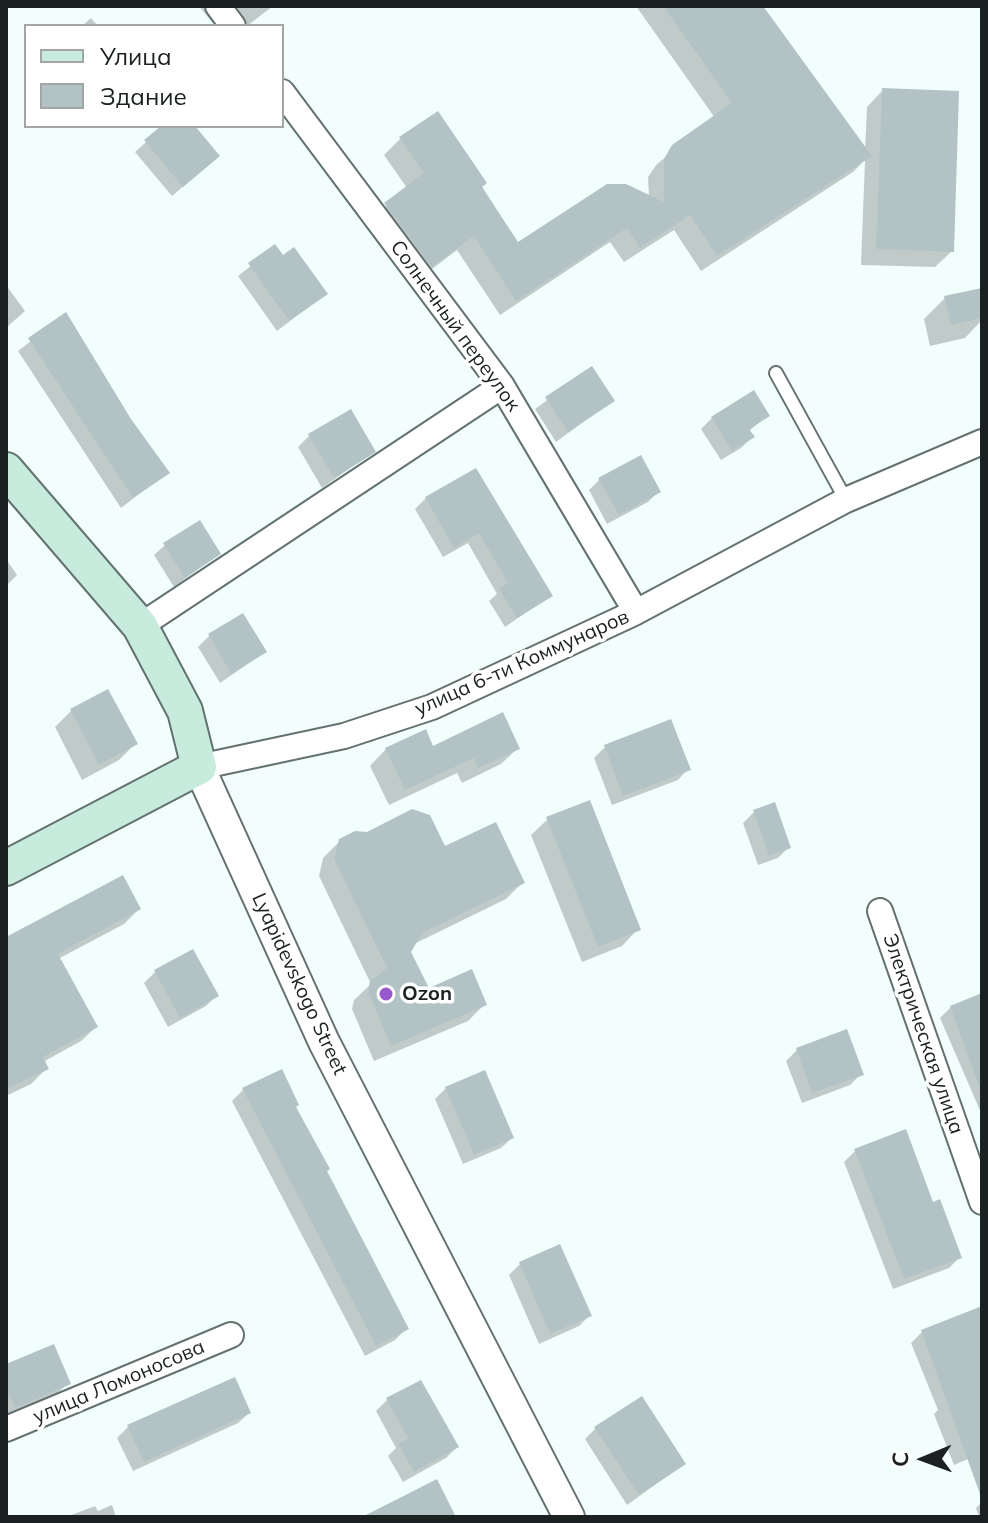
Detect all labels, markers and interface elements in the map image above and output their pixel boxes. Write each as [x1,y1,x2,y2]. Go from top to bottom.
legend [24,24,284,128]
text: Улица [100,41,172,71]
text: Здание [100,81,187,111]
street label: Солнечный переулок [385,236,525,416]
street label: улица 6-ти Коммунаров [411,605,633,721]
street label: Lyapidevskogo Street [246,889,352,1079]
street label: Электрическая улица [877,931,969,1137]
place label: Ozon [402,982,452,1006]
marker: Ozon [377,985,395,1003]
street label: улица Ломоносова [30,1335,208,1429]
north arrow [884,1419,964,1499]
text: С [886,1452,914,1467]

